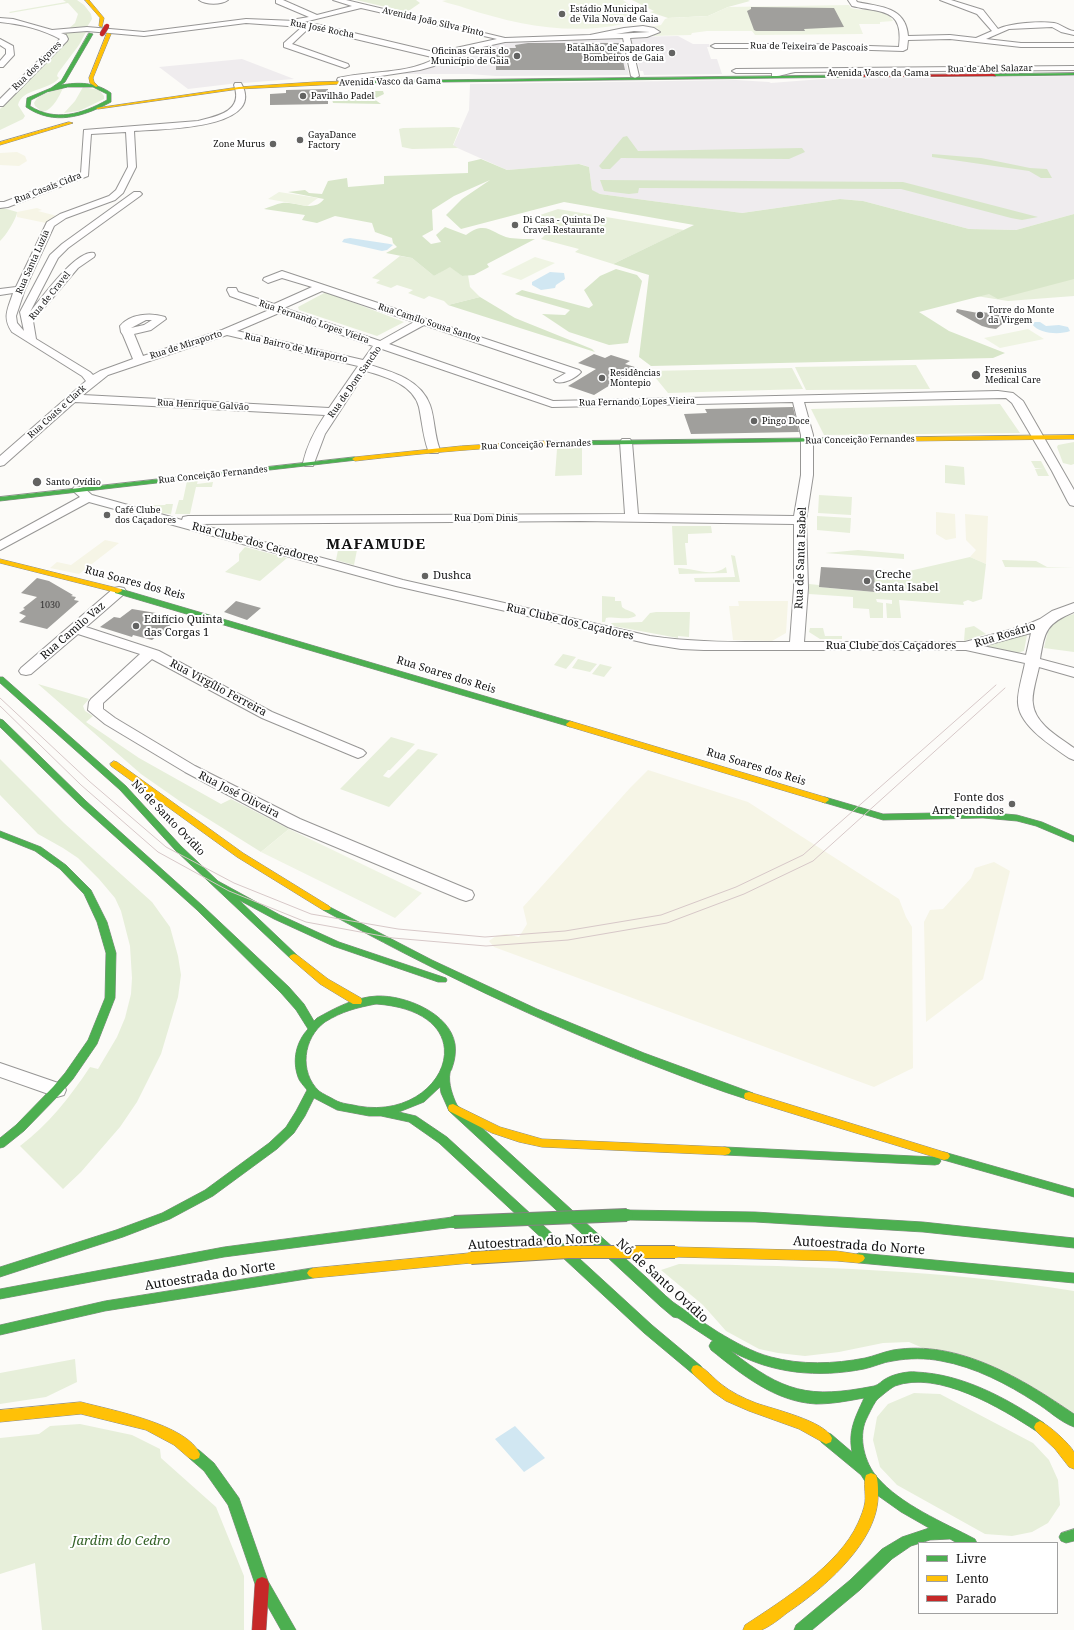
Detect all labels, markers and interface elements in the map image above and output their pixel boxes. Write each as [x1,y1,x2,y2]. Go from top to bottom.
place label: Estádio Municipal de Vila Nova de Gaia [570,4,659,25]
street label: Avenida João Silva Pinto [381,5,485,39]
marker: Estádio Municipal de Vila Nova de Gaia [557,9,567,19]
street label: Rua José Rocha [289,18,355,40]
street label: Rua dos Açores [10,39,64,93]
street label: Rua de Teixeira de Pascoais [750,41,868,53]
place label: Batalhão de Sapadores Bombeiros de Gaia [567,43,664,64]
place label: Oficinas Gerais do Município de Gaia [431,46,509,67]
marker: Batalhão de Sapadores Bombeiros de Gaia [667,48,677,58]
marker: Oficinas Gerais do Município de Gaia [512,51,522,61]
street label: Rua de Abel Salazar [947,63,1033,75]
street label: Avenida Vasco da Gama [827,68,929,78]
street label: Avenida Vasco da Gama [339,76,441,88]
marker: Pavilhão Padel [298,91,308,101]
place label: Pavilhão Padel [311,91,374,101]
place label: GayaDance Factory [308,130,356,151]
marker: GayaDance Factory [295,135,305,145]
place label: Zone Murus [213,139,265,149]
marker: Zone Murus [268,139,278,149]
street label: Rua Casais Cidra [13,170,83,206]
place label: Di Casa - Quinta De Cravel Restaurante [523,215,605,236]
marker: Di Casa - Quinta De Cravel Restaurante [510,220,520,230]
street label: Rua Santa Luzia [14,228,52,296]
street label: Rua de Cravel [27,270,73,322]
street label: Rua Fernando Lopes Vieira [257,298,371,346]
street label: Rua Camilo Sousa Santos [377,301,481,345]
place label: Torre do Monte da Virgem [988,305,1054,326]
marker: Torre do Monte da Virgem [975,310,985,320]
street label: Rua de Miraporto [148,328,224,362]
street label: Rua Bairro de Miraporto [243,331,349,365]
street label: Rua de Dom Sancho [326,344,384,420]
place label: Fresenius Medical Care [985,365,1041,386]
place label: Residências Montepio [610,368,660,389]
marker: Fresenius Medical Care [970,369,982,381]
marker: Residências Montepio [597,373,607,383]
street label: Rua Coats e Clark [26,383,88,441]
street label: Rua Fernando Lopes Vieira [579,396,695,408]
street label: Rua Henrique Galvão [157,397,249,413]
marker: Pingo Doce [749,416,759,426]
place label: Pingo Doce [762,416,809,426]
street label: Rua Conceição Fernandes [805,434,915,446]
street label: Rua Conceição Fernandes [481,438,591,452]
street label: Rua Conceição Fernandes [158,464,268,486]
marker: Santo Ovídio [31,476,43,488]
place label: Santo Ovídio [46,477,101,487]
place label: Café Clube dos Caçadores [115,505,176,526]
street label: Rua de Santa Isabel [793,507,809,609]
marker: Café Clube dos Caçadores [102,510,112,520]
street label: Rua Dom Dinis [454,513,518,523]
street label: Rua Clube dos Caçadores [190,520,320,566]
district label: MAFAMUDE [326,536,426,554]
street label: Rua Soares dos Reis [83,563,187,603]
place label: Creche Santa Isabel [875,568,938,594]
place label: Dushca [433,569,472,583]
marker: Dushca [420,571,430,581]
marker: Creche Santa Isabel [862,576,872,586]
street label: Rua Camilo Vaz [38,599,108,663]
house number: 1030 [40,600,60,610]
street label: Rua Clube dos Caçadores [505,601,635,643]
place label: Edifício Quinta das Corgas 1 [144,613,223,639]
street label: Rua Rosário [973,619,1037,651]
marker: Edifício Quinta das Corgas 1 [131,621,141,631]
street label: Rua Clube dos Caçadores [826,639,956,653]
street label: Rua Soares dos Reis [395,654,497,696]
street label: Rua Virgílio Ferreira [167,657,269,719]
street label: Rua Soares dos Reis [705,746,807,788]
street label: Rua José Oliveira [196,769,282,821]
street label: Nó de Santo Ovídio [128,777,208,859]
place label: Fonte dos Arrependidos [932,791,1004,817]
marker: Fonte dos Arrependidos [1007,799,1017,809]
street label: Autoestrada do Norte [467,1231,601,1253]
street label: Autoestrada do Norte [792,1234,926,1258]
street label: Nó de Santo Ovídio [613,1236,711,1326]
street label: Autoestrada do Norte [143,1258,277,1294]
park label: Jardim do Cedro [72,1533,170,1549]
legend [918,1542,1058,1614]
text: Livre [956,1550,986,1567]
text: Lento [956,1570,989,1587]
text: Parado [956,1590,996,1607]

